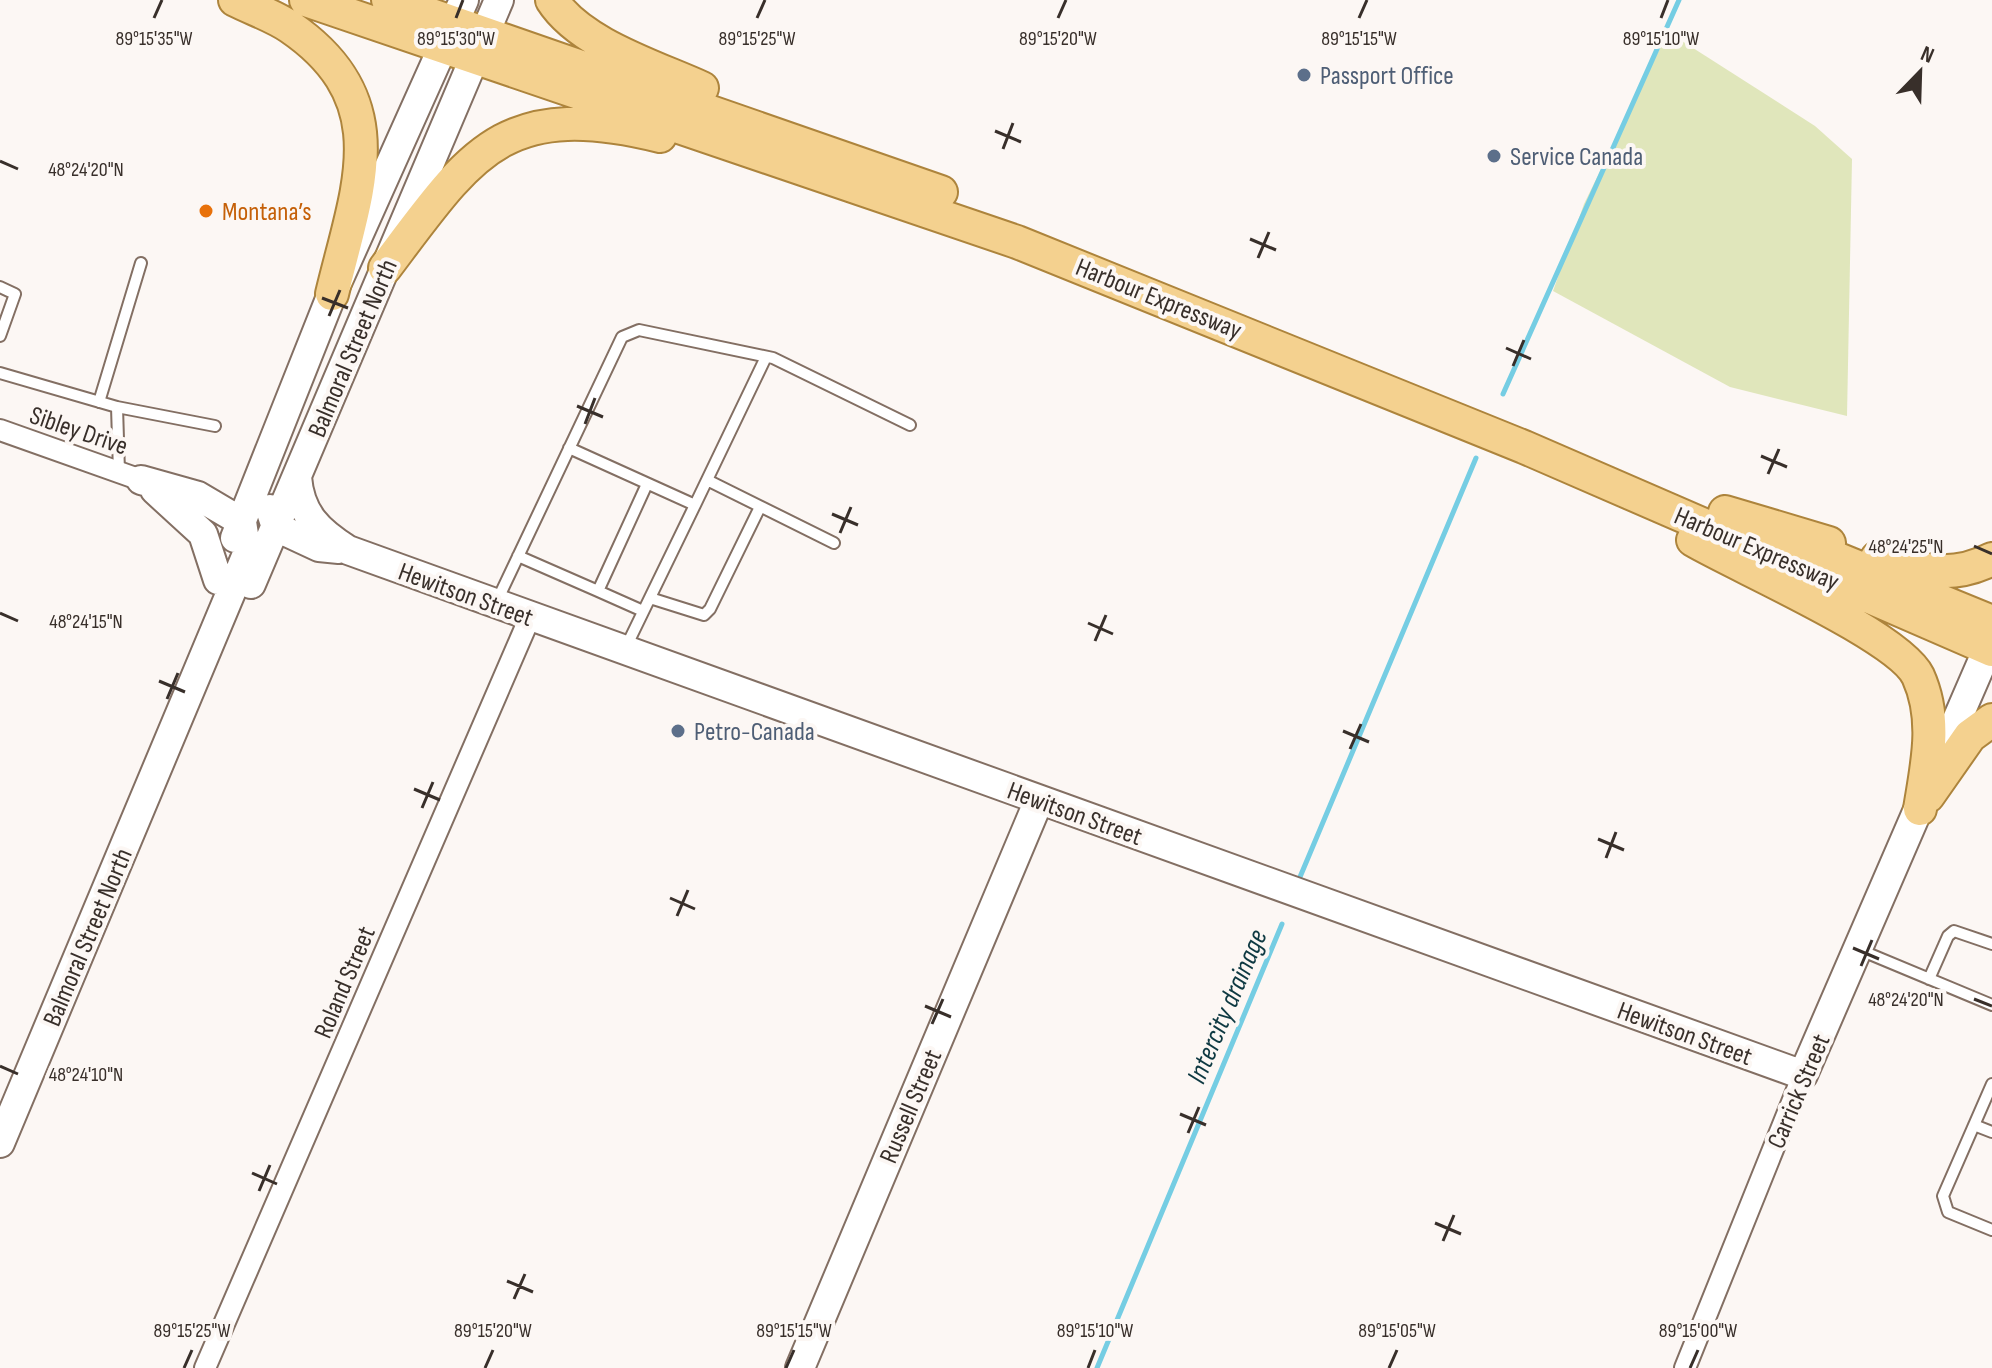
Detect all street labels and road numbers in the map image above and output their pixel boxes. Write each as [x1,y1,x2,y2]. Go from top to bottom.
street label: Harbour Expressway [1071,252,1246,347]
street label: Balmoral Street North [302,255,405,442]
street label: Sibley Drive [26,400,132,463]
street label: Harbour Expressway [1669,501,1843,598]
street label: Hewitson Street [394,557,537,634]
street label: Hewitson Street [1003,776,1146,853]
street label: Balmoral Street North [37,844,140,1031]
street label: Roland Street [308,922,383,1043]
street label: Hewitson Street [1613,996,1756,1073]
street label: Carrick Street [1761,1030,1837,1153]
street label: Russell Street [874,1045,949,1168]

